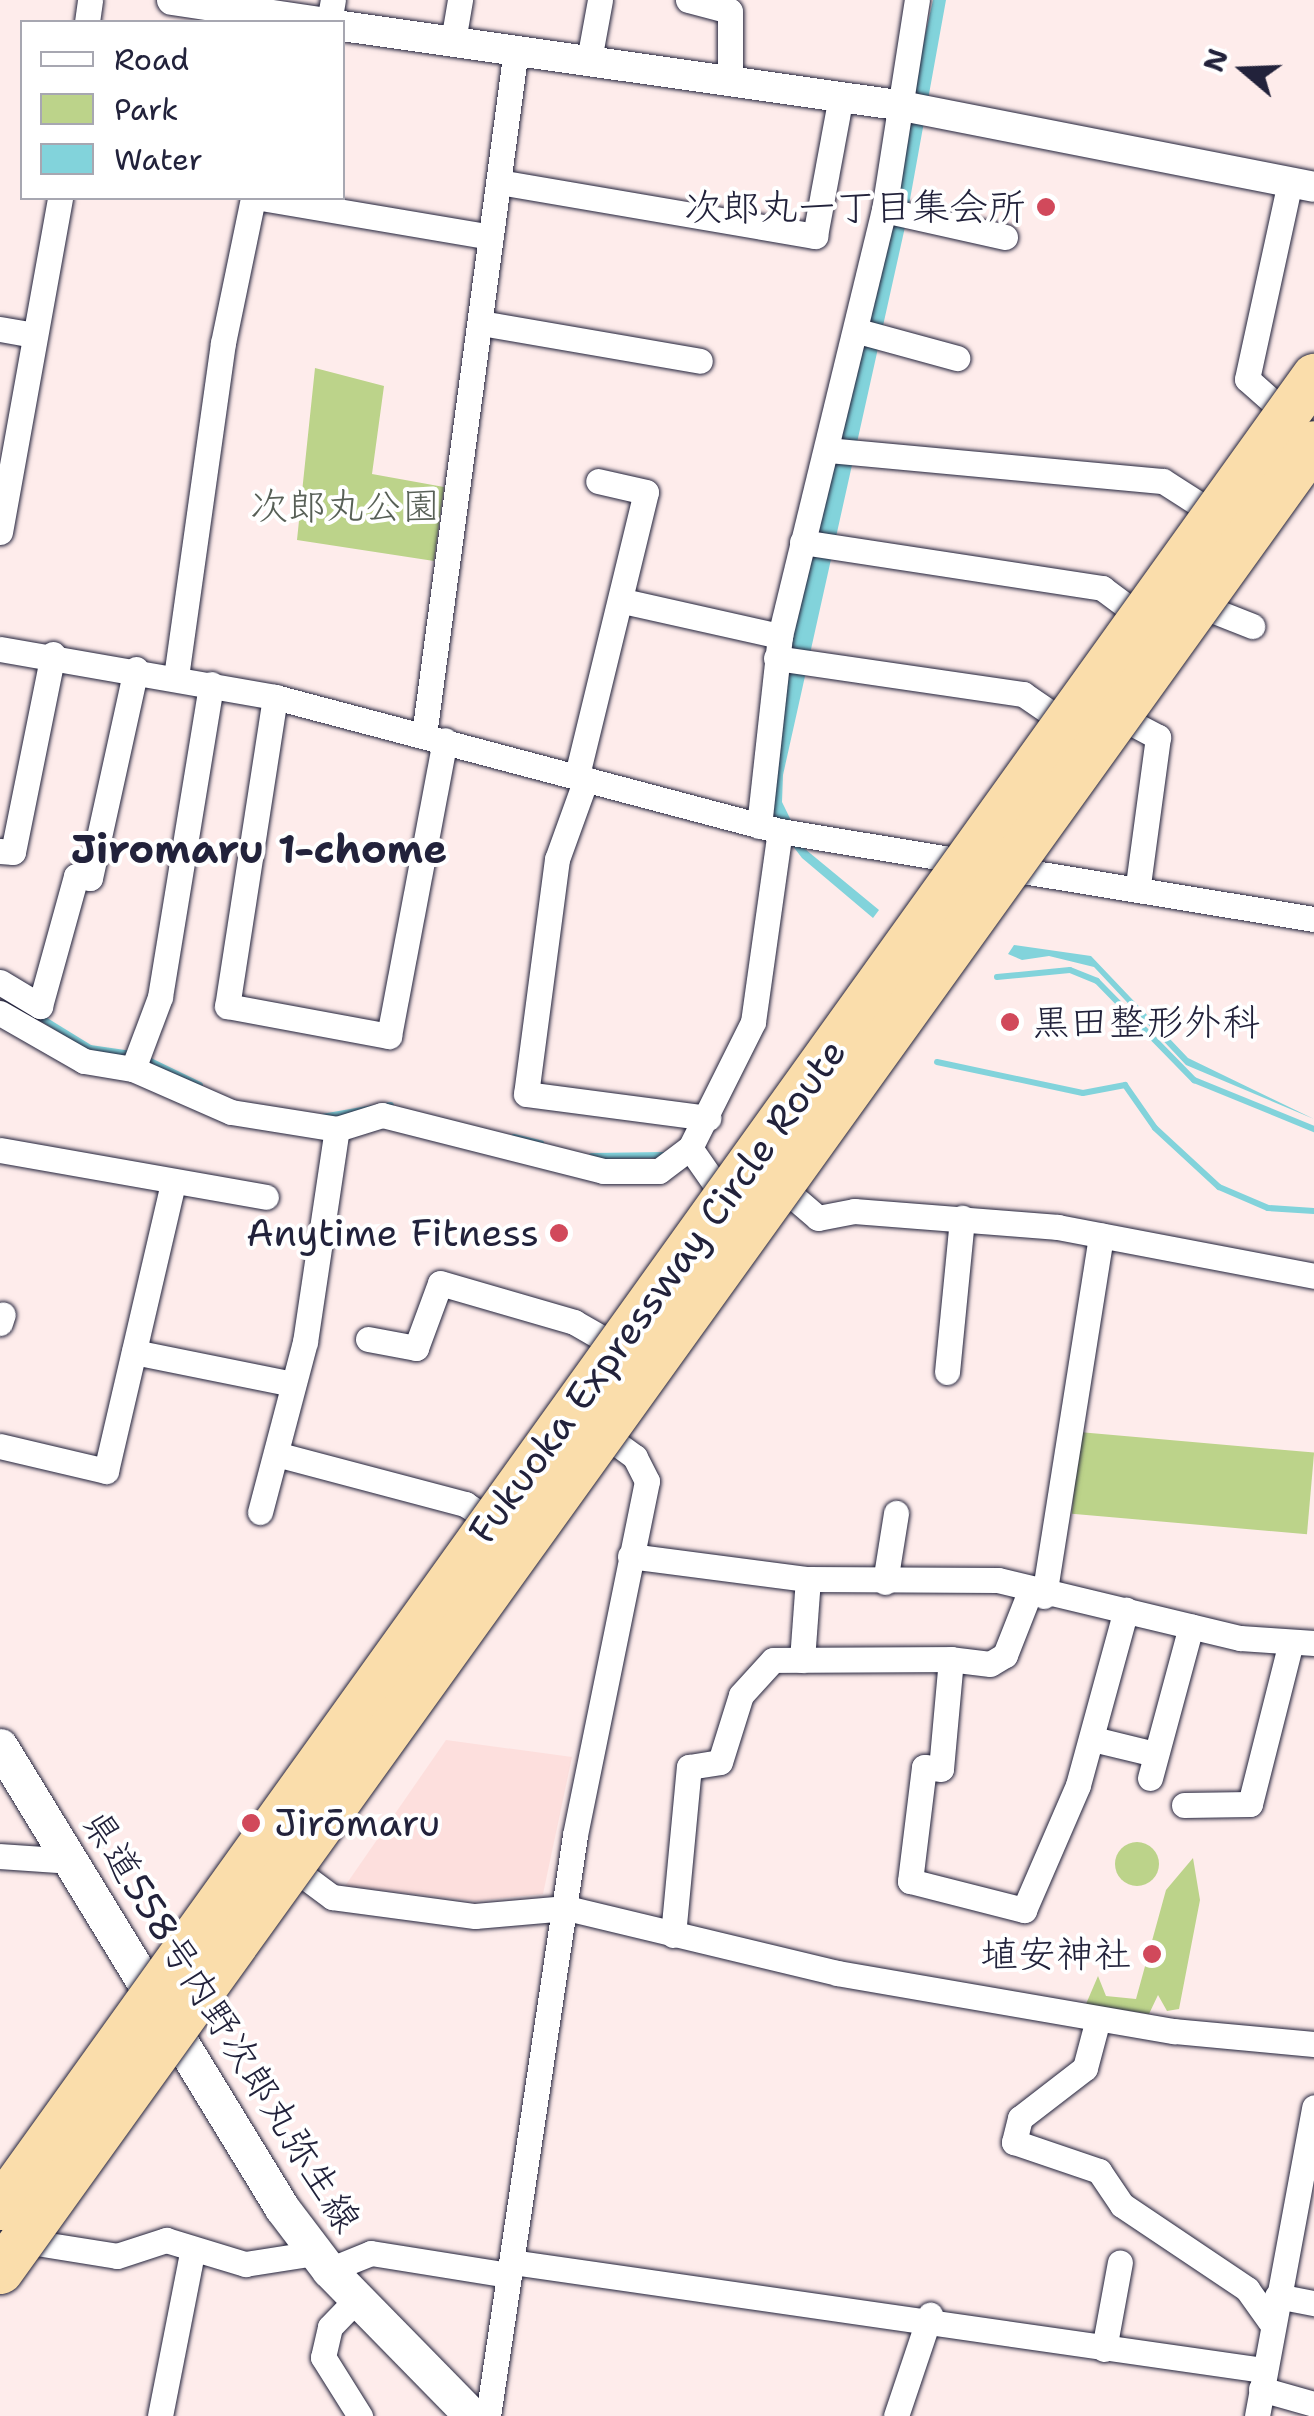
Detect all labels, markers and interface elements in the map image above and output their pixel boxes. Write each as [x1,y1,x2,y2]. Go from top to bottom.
legend [20,20,345,200]
north arrow [1194,20,1294,120]
text: Road [114,39,189,80]
text: N [1194,44,1237,77]
text: Park [114,89,178,130]
text: Water [114,139,203,180]
place label: 次郎丸一丁目集会所 [684,184,1026,230]
marker: 次郎丸一丁目集会所 [1035,196,1057,218]
park label: 次郎丸公園 [250,483,440,529]
district label: Jiromaru 1-chome [71,825,447,873]
place label: 黒田整形外科 [1032,999,1260,1045]
marker: 黒田整形外科 [997,1009,1023,1035]
street label: Fukuoka Expressway Circle Route [459,1030,855,1552]
place label: Anytime Fitness [246,1210,539,1256]
marker: Anytime Fitness [548,1222,570,1244]
place label: Jirōmaru [274,1800,440,1846]
street label: 県道558号内野次郎丸弥生線 [73,1802,371,2240]
marker: Jirōmaru [238,1810,264,1836]
place label: 埴安神社 [980,1931,1132,1977]
marker: 埴安神社 [1141,1943,1163,1965]

